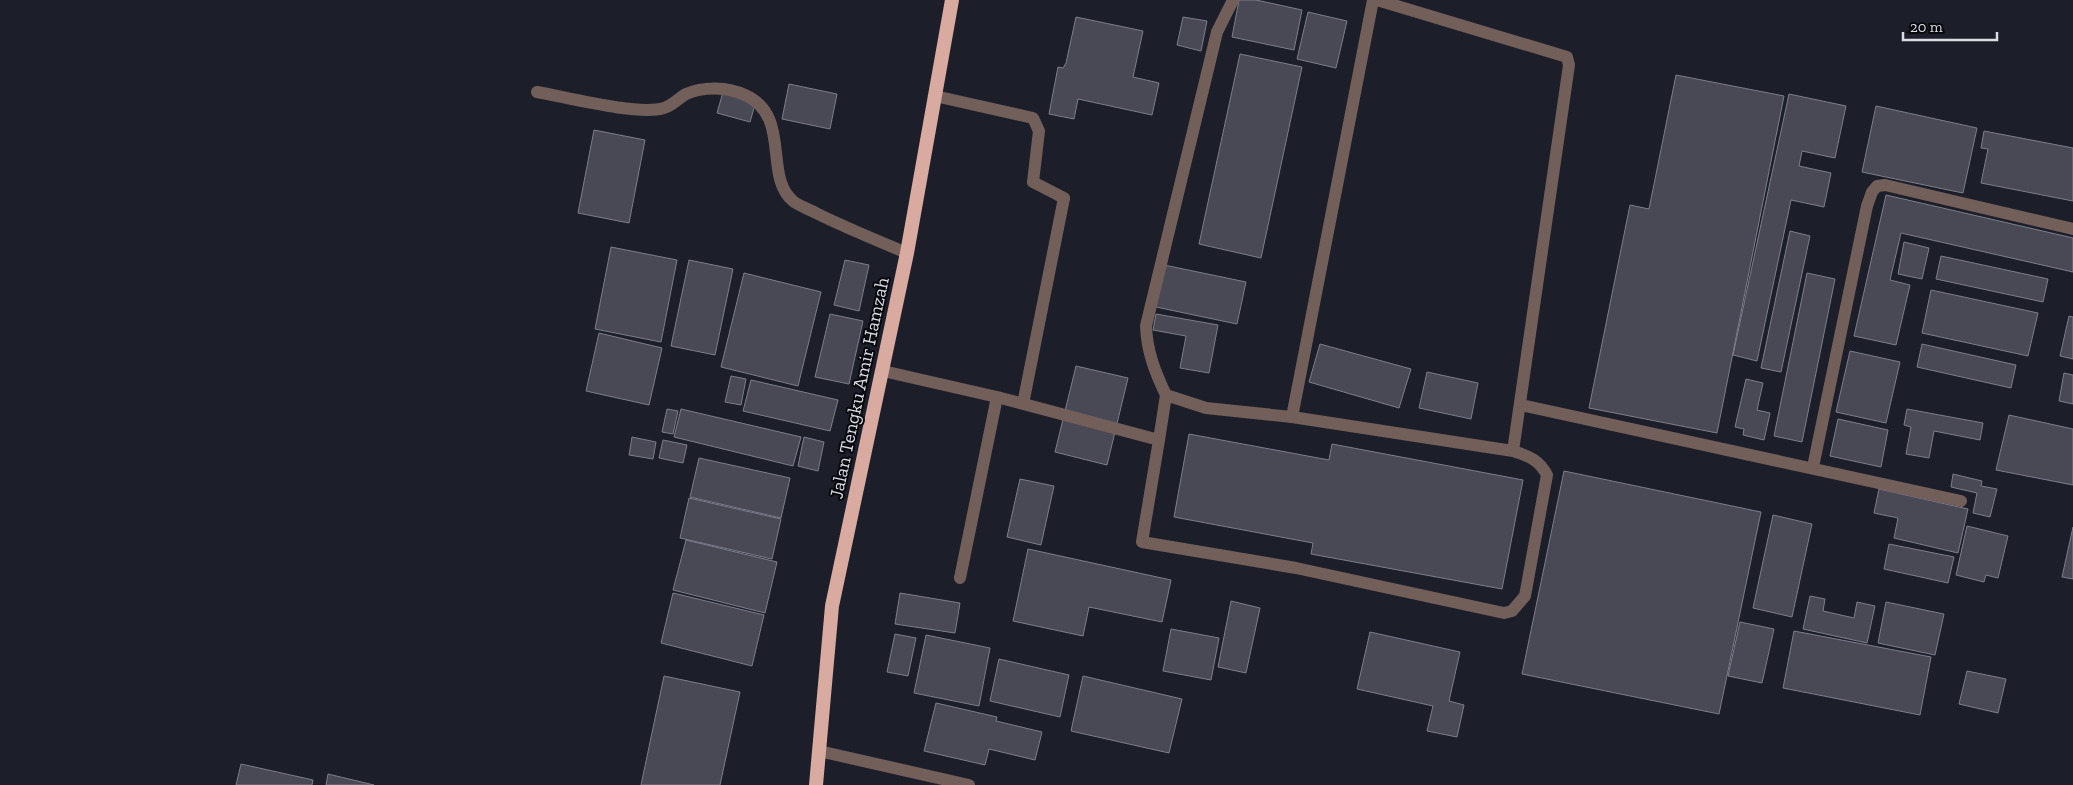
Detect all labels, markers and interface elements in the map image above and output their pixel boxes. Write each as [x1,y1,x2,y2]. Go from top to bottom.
scale bar [1903,10,1997,42]
text: 20 m [1910,18,1943,36]
street label: Jalan Tengku Amir Hamzah [824,275,894,501]

